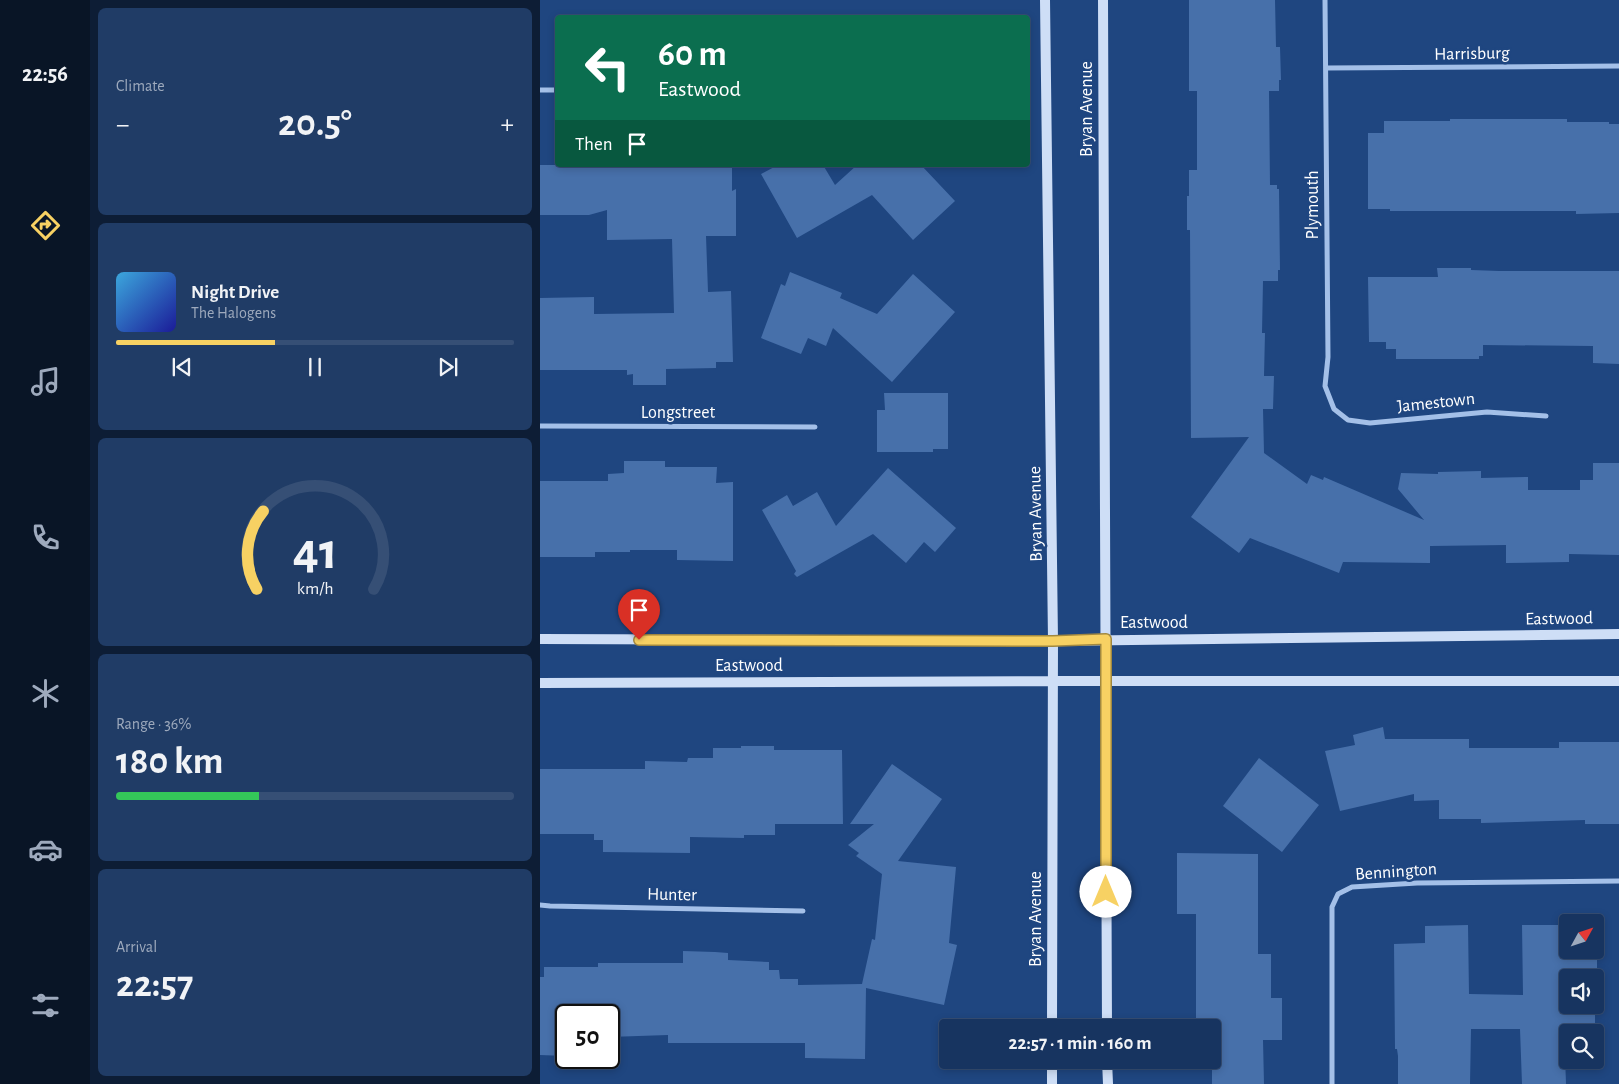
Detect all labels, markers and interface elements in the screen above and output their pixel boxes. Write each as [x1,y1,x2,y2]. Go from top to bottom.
icon: left [575,35,640,100]
text: 60 m [658,37,727,72]
street label: Harrisburg [1434,44,1510,64]
street label: Bryan Avenue [1078,61,1096,157]
text: 22:56 [22,63,68,85]
text: Climate [116,78,165,94]
text: Eastwood [658,78,741,100]
text: 20.5° [278,105,352,143]
text: − [116,111,129,139]
text: + [501,111,514,139]
icon: arrive [623,130,651,158]
text: Then [575,135,613,154]
street label: Plymouth [1304,171,1322,240]
icon: directions [28,208,63,243]
text: Night Drive [191,283,279,302]
text: The Halogens [191,305,276,321]
icon: previous [168,353,196,381]
icon: pause [301,353,329,381]
icon: next [434,353,462,381]
icon: music [28,364,63,399]
street label: Jamestown [1396,390,1476,416]
street label: Longstreet [641,404,715,422]
street label: Bryan Avenue [1026,466,1046,562]
icon: phone [28,520,63,555]
text: 41 [293,526,337,578]
text: km/h [297,580,333,598]
pin [618,589,660,640]
icon: arrive [625,596,653,624]
street label: Eastwood [1525,609,1593,629]
street label: Eastwood [1120,614,1188,632]
street label: Eastwood [715,657,783,675]
icon: climate [28,676,63,711]
text: Range · 36% [116,716,191,732]
text: 180 km [116,743,223,781]
icon: car [28,832,63,867]
street label: Bennington [1354,860,1438,884]
position arrow [1079,865,1131,917]
street label: Bryan Avenue [1027,871,1045,967]
street label: Hunter [647,886,697,904]
north arrow [1559,914,1604,959]
map controls [1559,914,1604,1069]
text: Arrival [116,939,157,955]
text: 22:57 [116,966,193,1004]
button: sound [1559,969,1604,1014]
icon: filters [28,988,63,1023]
speed limit sign: 50 [555,1004,620,1069]
button: search [1559,1024,1604,1069]
text: 22:57 · 1 min · 160 m [1008,1034,1152,1053]

